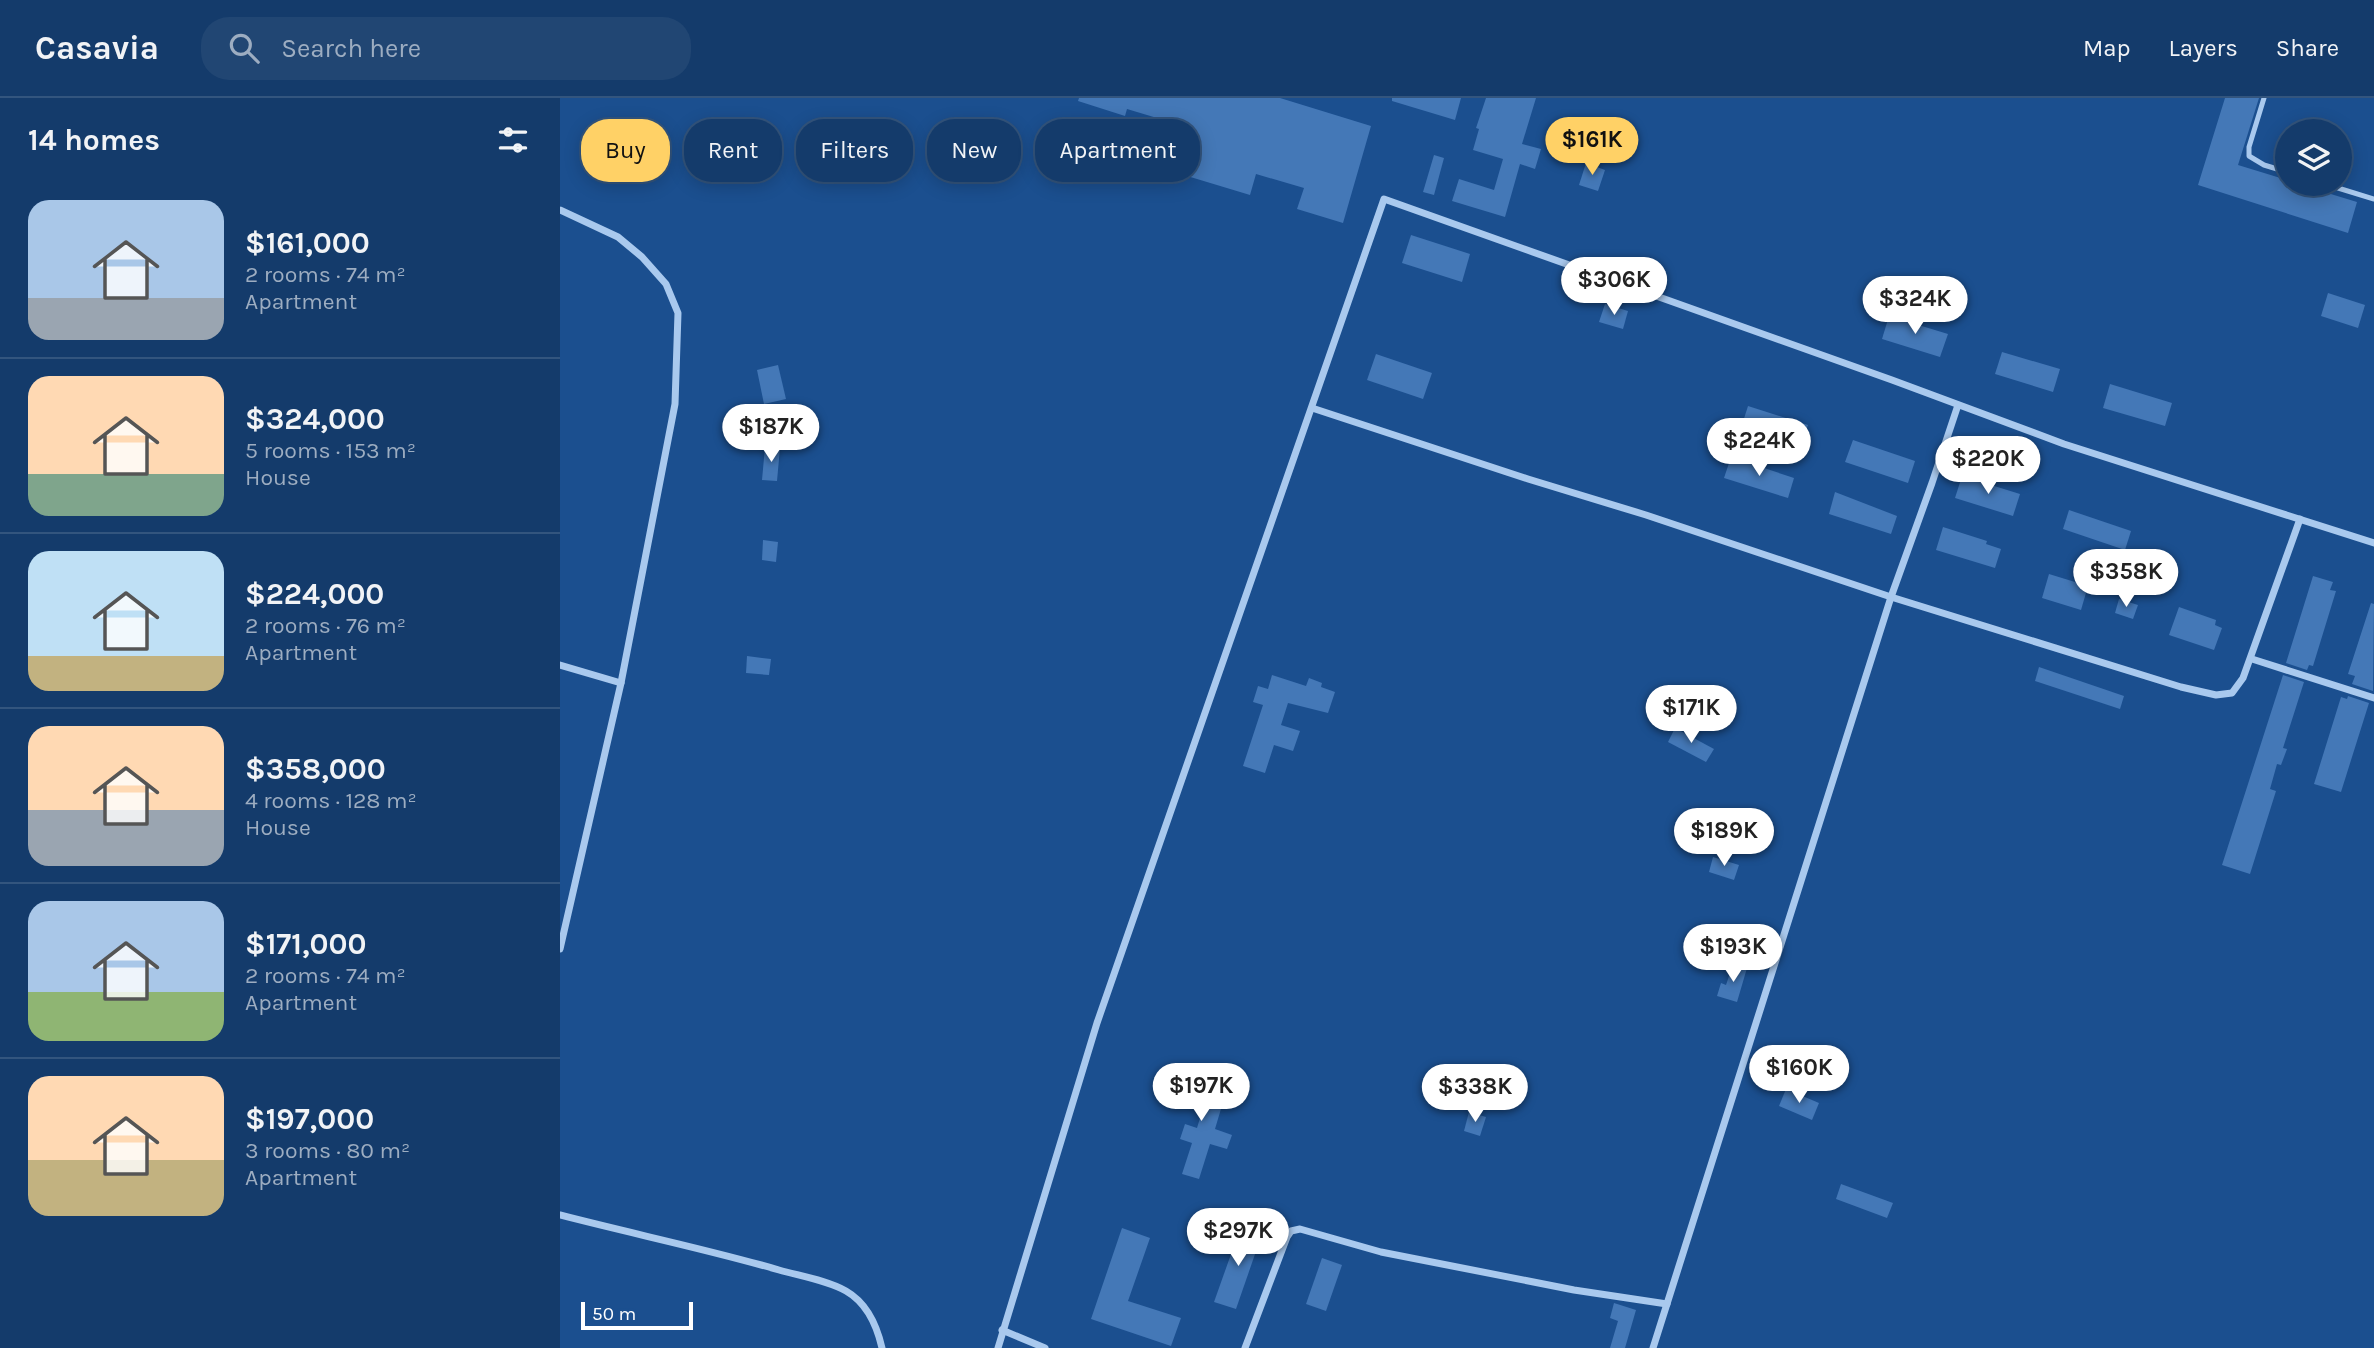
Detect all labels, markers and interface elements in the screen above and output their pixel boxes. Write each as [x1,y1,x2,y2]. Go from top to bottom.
search box [201,17,691,80]
text: Casavia [35,29,159,67]
icon: search [225,29,263,67]
text: Search here [281,33,421,64]
text: Map [2083,34,2131,62]
text: Layers [2169,34,2238,62]
text: Share [2276,34,2339,62]
pin: $161K [1543,118,1641,177]
chip: Buy [581,119,670,182]
chip: Rent [684,119,782,182]
chip: Filters [796,119,913,182]
chip: New [927,119,1021,182]
chip: Apartment [1035,119,1200,182]
map controls [2275,119,2352,196]
button: layers [2275,119,2352,196]
icon: filters [494,121,532,159]
text: 14 homes [28,122,160,158]
text: $161K [1561,126,1623,153]
text: $161,000 [245,225,370,261]
icon: home [84,228,168,312]
pin: $306K [1565,258,1663,317]
text: 2 rooms · 74 m² [245,261,406,288]
text: $306K [1577,266,1651,293]
pin: $324K [1866,276,1964,336]
text: $324K [1879,285,1951,312]
text: Apartment [245,288,357,315]
text: $324,000 [245,401,385,437]
icon: home [84,404,168,488]
pin: $187K [722,404,820,464]
text: $187K [738,413,804,440]
pin: $224K [1710,418,1808,478]
text: $224K [1723,427,1795,454]
pin: $220K [1939,436,2037,496]
text: 5 rooms · 153 m² [245,437,416,464]
text: $220K [1951,445,2025,472]
text: House [245,464,311,491]
pin: $358K [2077,550,2175,609]
text: $358K [2089,558,2163,585]
text: $224,000 [245,576,384,612]
icon: home [84,579,168,663]
text: 2 rooms · 76 m² [245,612,406,639]
text: Apartment [245,639,357,666]
pin: $171K [1642,686,1740,745]
text: $171K [1662,694,1720,721]
text: $358,000 [245,751,386,787]
icon: home [84,754,168,838]
text: 4 rooms · 128 m² [245,787,417,814]
pin: $189K [1675,808,1773,868]
text: House [245,814,311,841]
text: $189K [1690,817,1758,844]
pin: $193K [1684,924,1782,984]
text: $171,000 [245,926,367,962]
icon: home [84,929,168,1013]
text: $193K [1699,933,1767,960]
text: 2 rooms · 74 m² [245,962,406,989]
text: Apartment [245,989,357,1016]
pin: $160K [1750,1046,1848,1105]
text: $160K [1765,1054,1833,1081]
pin: $197K [1152,1063,1250,1123]
pin: $338K [1426,1065,1524,1124]
text: $197K [1169,1072,1233,1099]
text: $338K [1438,1073,1512,1100]
text: $197,000 [245,1101,374,1137]
icon: home [84,1104,168,1188]
text: 3 rooms · 80 m² [245,1137,410,1164]
text: Apartment [245,1164,357,1191]
pin: $297K [1189,1208,1287,1268]
text: $297K [1203,1217,1273,1244]
scale bar [581,1299,693,1331]
text: 50 m [592,1303,636,1325]

